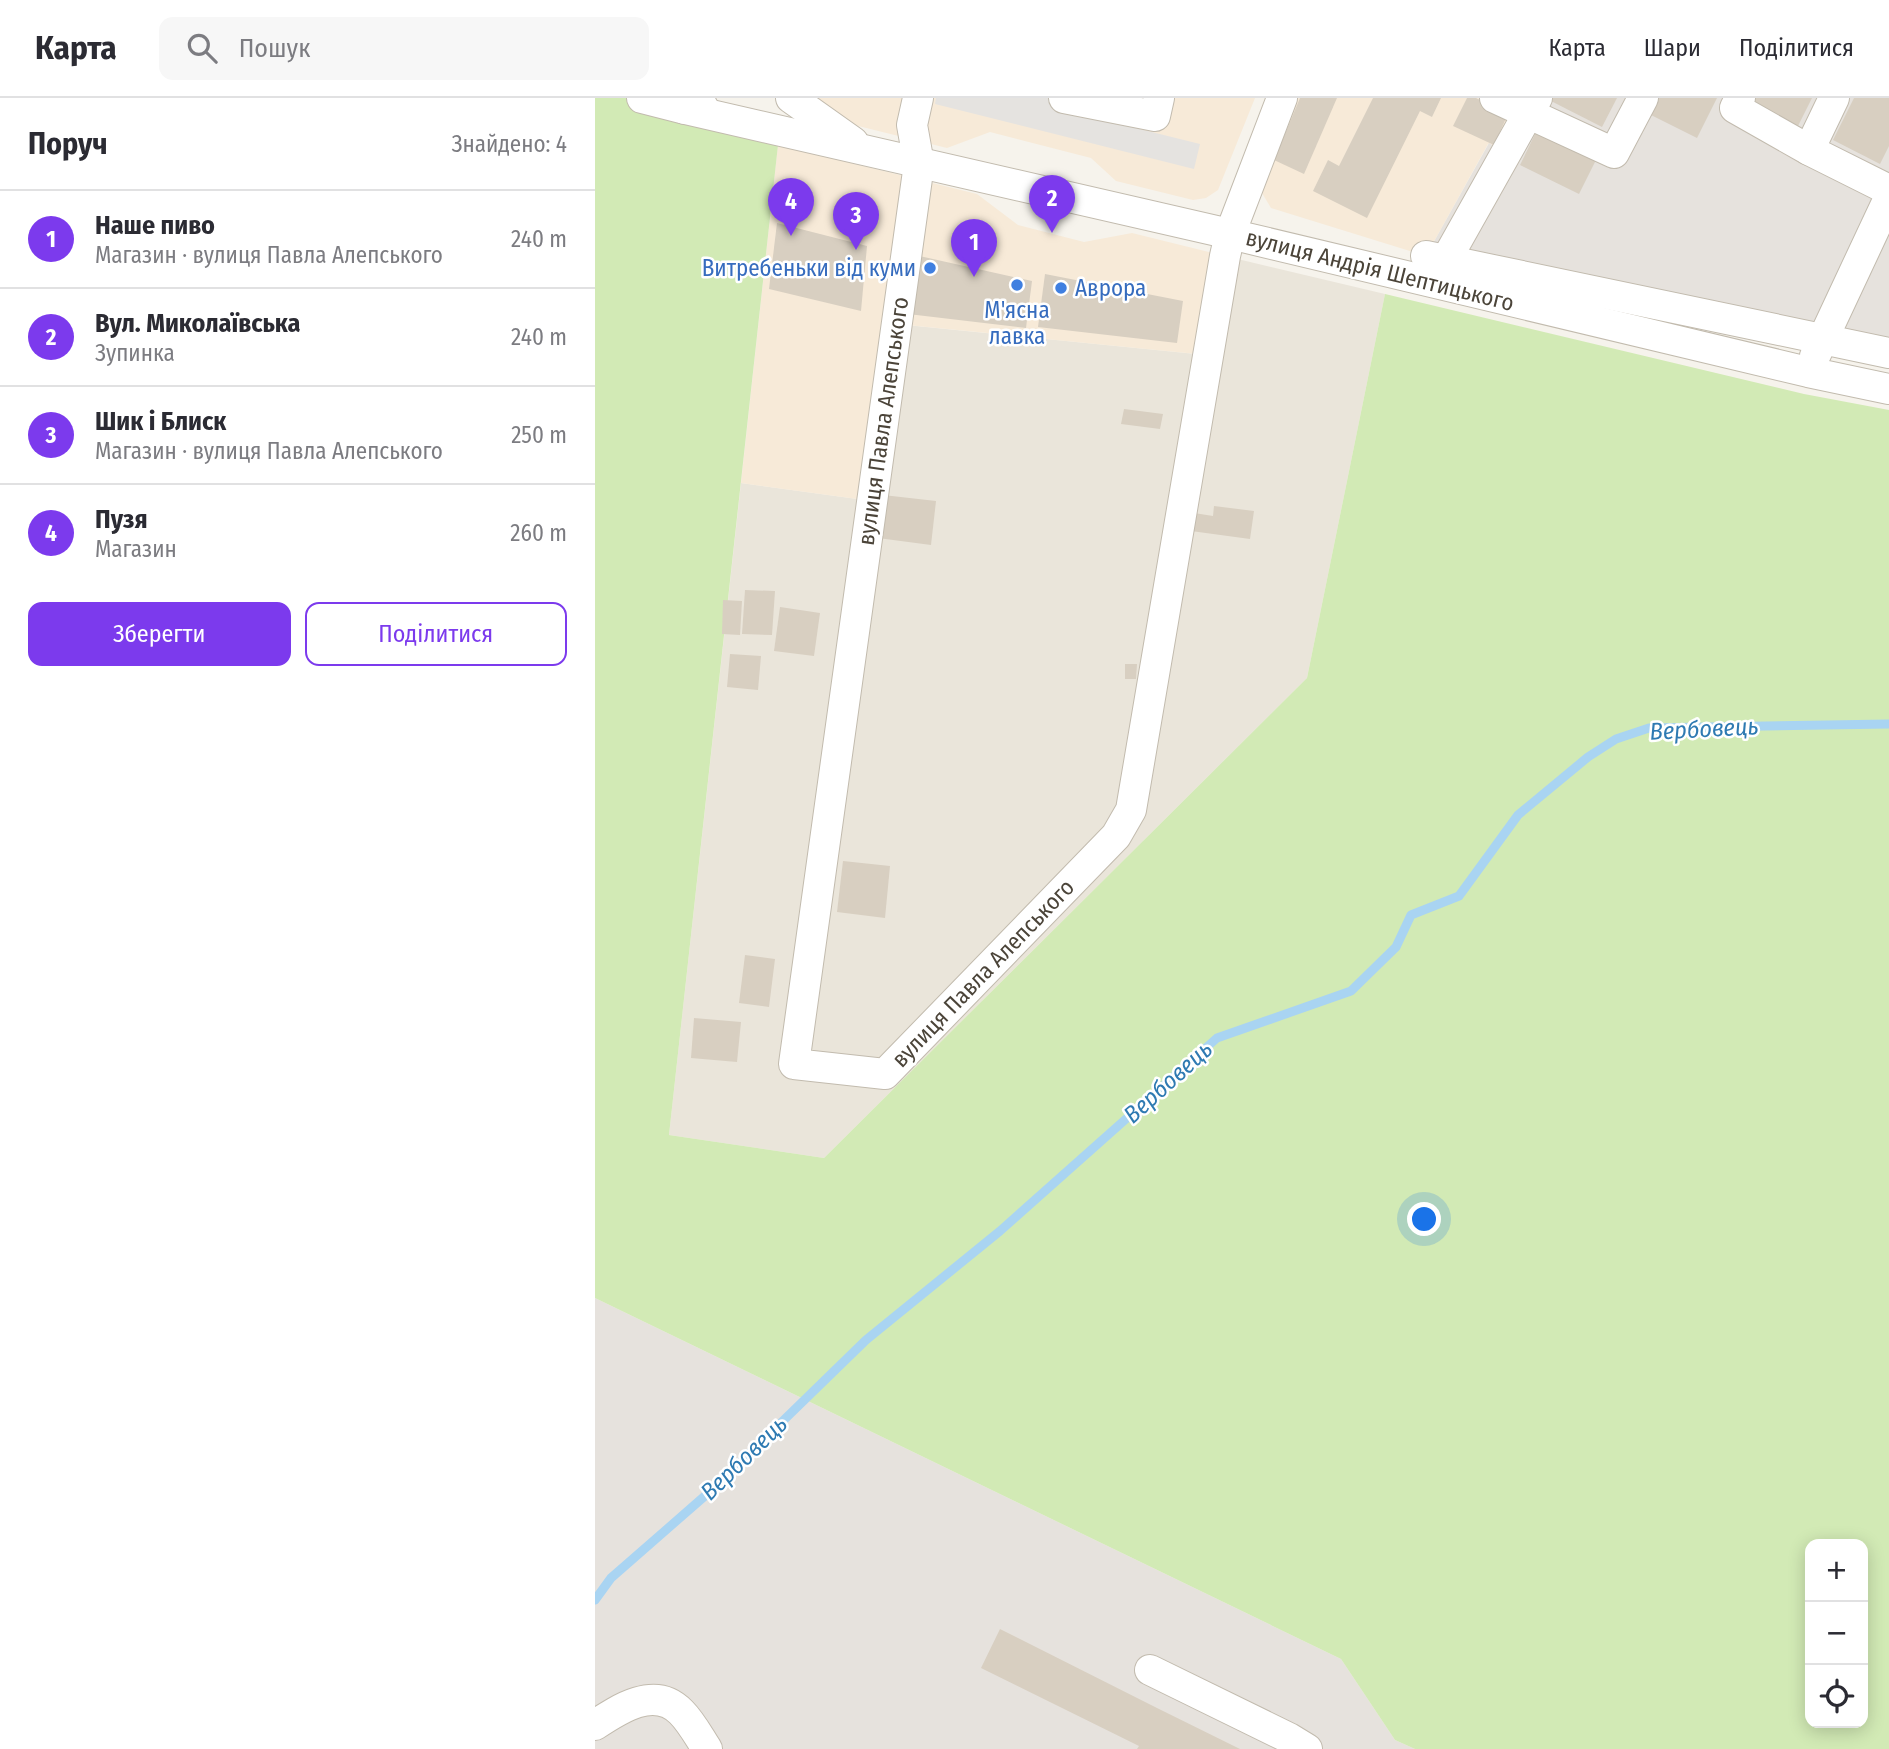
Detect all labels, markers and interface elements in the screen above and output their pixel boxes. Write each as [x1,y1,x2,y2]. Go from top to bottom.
search box [159,17,649,80]
text: Карта [35,28,117,68]
icon: search [183,29,221,67]
text: Пошук [239,33,310,64]
text: Карта [1548,34,1606,62]
text: Шари [1644,34,1701,62]
text: Поділитися [1739,34,1854,62]
text: Поруч [28,126,107,162]
text: Знайдено: 4 [452,130,567,158]
pin: 2 [1029,175,1075,233]
pin: 4 [768,178,814,236]
pin: 3 [833,192,879,250]
text: Наше пиво [95,210,215,241]
pin: 1 [951,219,997,277]
street label: вулиця Андрія Шептицького [1243,223,1517,317]
text: 1 [46,225,56,253]
text: 240 m [511,225,567,253]
text: Магазин · вулиця Павла Алепського [95,241,443,269]
place label: Витребеньки від куми [702,254,916,282]
marker: Витребеньки від куми [922,260,938,276]
place label: Аврора [1075,274,1146,302]
marker: М'ясна лавка [1009,277,1025,293]
marker: Аврора [1053,280,1069,296]
street label: вулиця Павла Алепського [852,295,914,547]
place label: М'ясна лавка [984,296,1050,350]
text: Вул. Миколаївська [95,308,300,339]
text: 2 [46,323,56,351]
text: 240 m [511,323,567,351]
text: Зупинка [95,339,175,367]
text: Шик і Блиск [95,406,226,437]
text: 3 [46,421,56,449]
text: 250 m [511,421,567,449]
text: Магазин · вулиця Павла Алепського [95,437,443,465]
text: Пузя [95,504,148,535]
text: 4 [45,519,57,547]
text: 260 m [510,519,567,547]
text: Магазин [95,535,177,563]
button: Зберегти [28,602,291,666]
button: Поділитися [305,602,567,666]
water label: Вербовець [1649,712,1759,746]
street label: вулиця Павла Алепського [886,873,1080,1073]
water label: Вербовець [1118,1035,1218,1129]
your location [1407,1202,1441,1236]
water label: Вербовець [695,1410,793,1506]
map controls [1805,1539,1868,1728]
button: + [1805,1539,1868,1602]
button: − [1805,1602,1868,1665]
button: locate [1805,1665,1868,1728]

